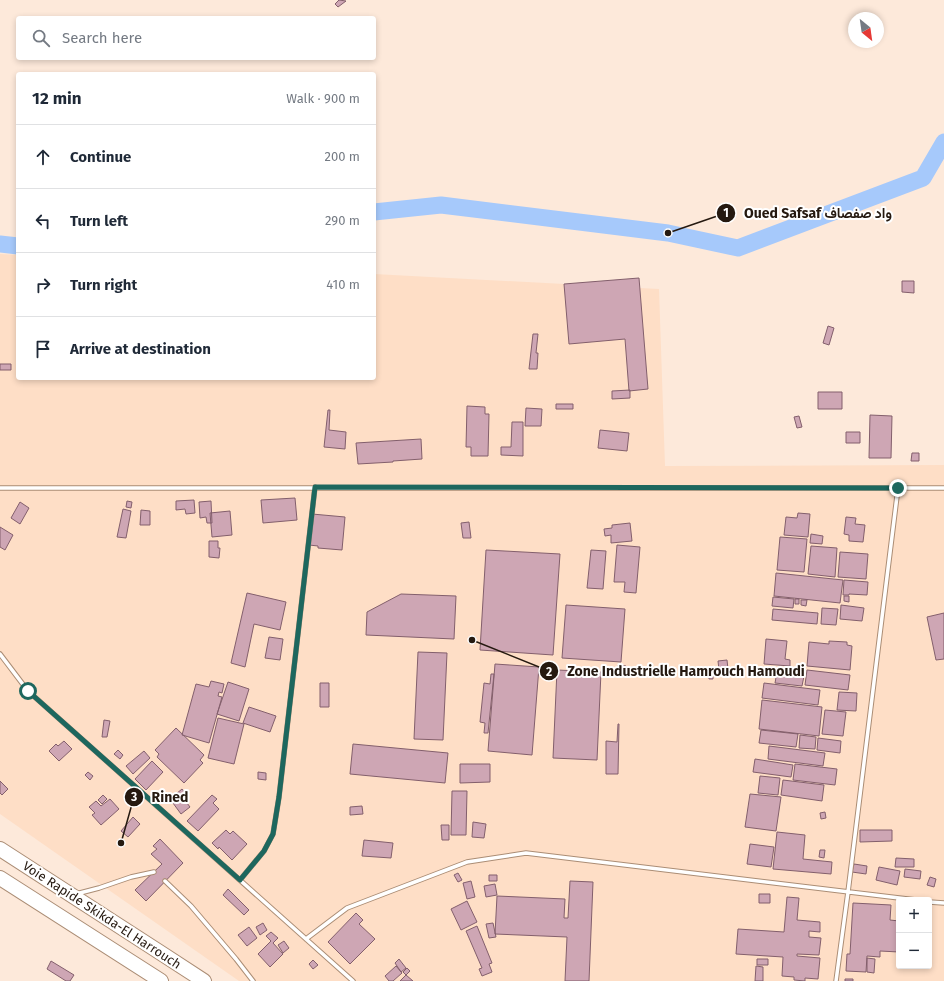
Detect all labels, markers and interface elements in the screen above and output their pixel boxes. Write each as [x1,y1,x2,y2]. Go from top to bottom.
north arrow [848,12,884,48]
search box [16,16,376,60]
icon: search [30,27,52,49]
text: Search here [62,29,142,47]
text: 12 min [32,88,82,109]
text: Walk · 900 m [286,91,360,106]
icon: ahead [32,146,54,168]
text: Continue [70,148,131,166]
text: 200 m [324,149,360,164]
callout: Oued Safsaf واد صفصاف [716,200,900,226]
text: Oued Safsaf واد صفصاف [744,205,892,222]
text: 1 [723,206,729,220]
icon: left [32,210,54,232]
text: Turn left [70,212,128,230]
text: 290 m [325,213,360,228]
icon: right [32,274,54,296]
text: Turn right [70,276,137,294]
text: 410 m [326,277,360,292]
icon: arrive [32,338,54,360]
text: Arrive at destination [70,340,211,358]
route end [889,479,907,497]
callout: Zone Industrielle Hamrouch Hamoudi [539,658,813,684]
text: Zone Industrielle Hamrouch Hamoudi [567,663,805,680]
text: 2 [546,665,552,679]
route start [19,682,37,700]
callout: Rined [124,784,197,810]
text: Rined [152,789,188,806]
text: 3 [130,790,137,804]
street label: Voie Rapide Skikda-El Harrouch [20,858,184,972]
map controls [896,897,932,969]
button: + [896,897,932,933]
button: − [896,933,932,969]

